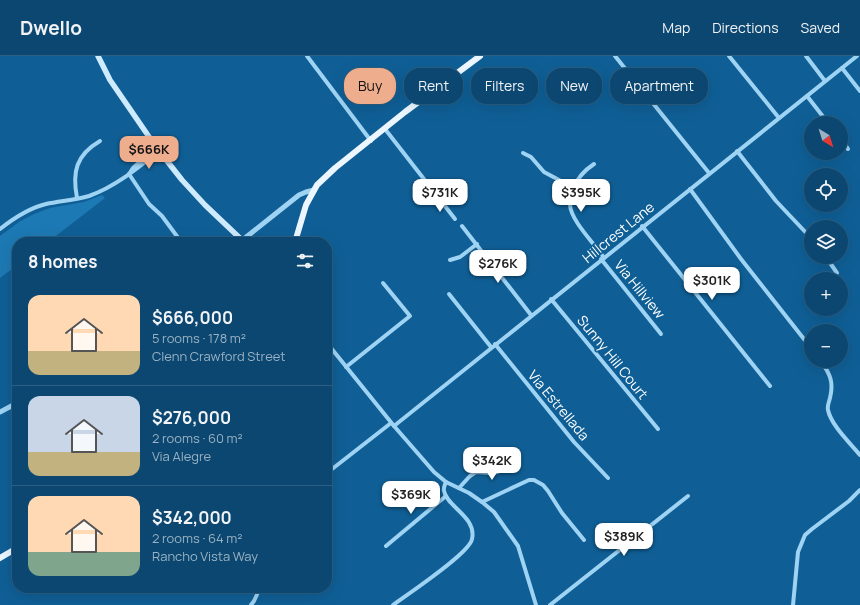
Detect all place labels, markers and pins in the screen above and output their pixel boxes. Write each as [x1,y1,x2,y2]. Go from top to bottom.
pin: $666K [121,136,177,170]
pin: $731K [412,179,468,213]
pin: $395K [553,179,609,213]
pin: $276K [470,250,526,284]
pin: $301K [684,267,740,301]
pin: $342K [464,447,520,481]
pin: $369K [383,481,439,515]
pin: $389K [596,523,652,557]

